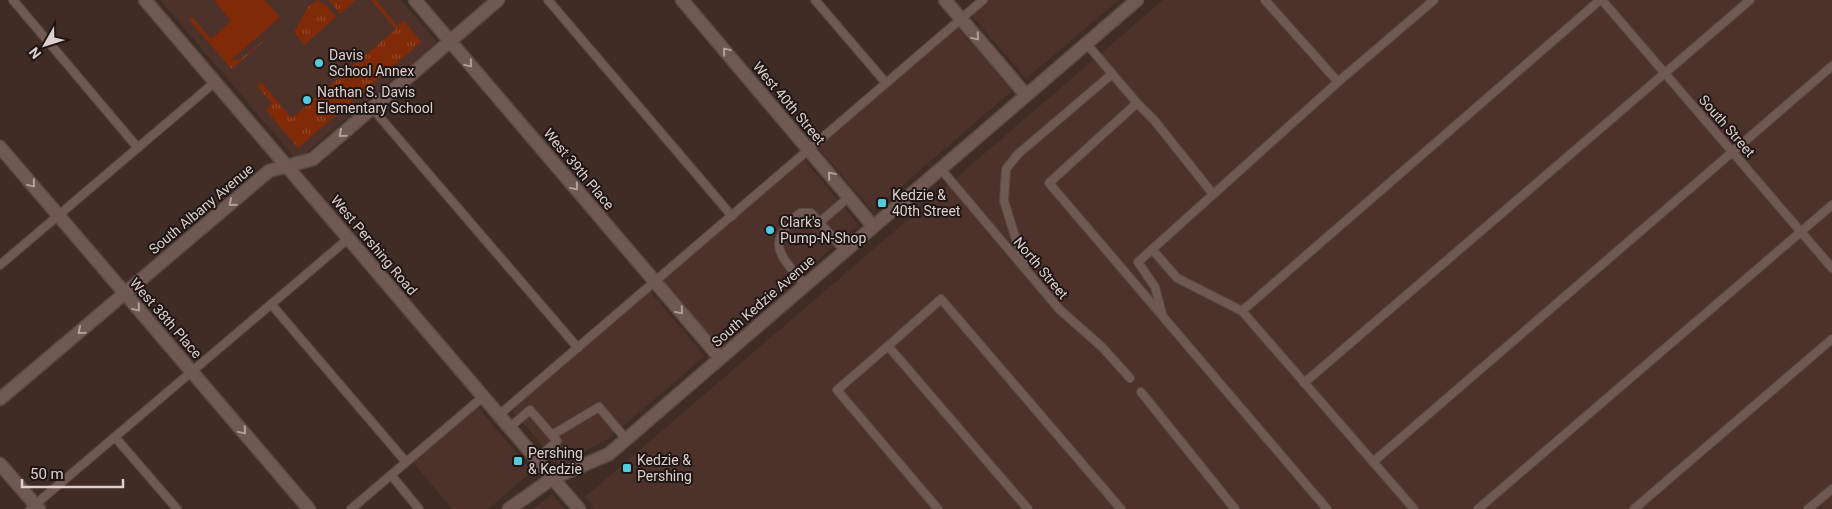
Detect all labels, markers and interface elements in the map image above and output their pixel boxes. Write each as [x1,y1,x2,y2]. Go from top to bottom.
north arrow [20,20,70,70]
one-way arrow [971,32,980,41]
text: N [26,44,44,62]
place label: Davis School Annex [329,47,414,79]
one-way arrow [722,48,731,57]
marker: Davis School Annex [313,57,325,69]
one-way arrow [464,58,473,67]
street label: West 40th Street [750,58,829,148]
place label: Nathan S. Davis Elementary School [317,84,433,116]
street label: South Street [1696,92,1758,161]
marker: Nathan S. Davis Elementary School [301,94,313,106]
street label: West 39th Place [540,125,618,213]
one-way arrow [338,129,347,138]
street label: South Albany Avenue [146,161,256,257]
one-way arrow [827,172,836,181]
one-way arrow [26,179,35,188]
one-way arrow [569,182,578,191]
place label: Kedzie & 40th Street [892,187,961,219]
street label: West Pershing Road [328,192,420,298]
one-way arrow [228,197,237,206]
marker: Kedzie & 40th Street [876,197,888,209]
place label: Clark's Pump-N-Shop [780,214,866,246]
marker: Clark's Pump-N-Shop [764,224,776,236]
street label: North Street [1011,234,1072,302]
street label: South Kedzie Avenue [708,252,818,350]
street label: West 38th Place [127,275,205,361]
one-way arrow [132,302,141,311]
one-way arrow [674,306,683,315]
one-way arrow [78,325,87,333]
one-way arrow [237,426,246,435]
place label: Pershing & Kedzie [528,445,583,477]
place label: Kedzie & Pershing [637,452,692,484]
marker: Pershing & Kedzie [512,455,524,467]
scale bar [22,456,124,488]
marker: Kedzie & Pershing [621,462,633,474]
text: 50 m [30,465,64,483]

